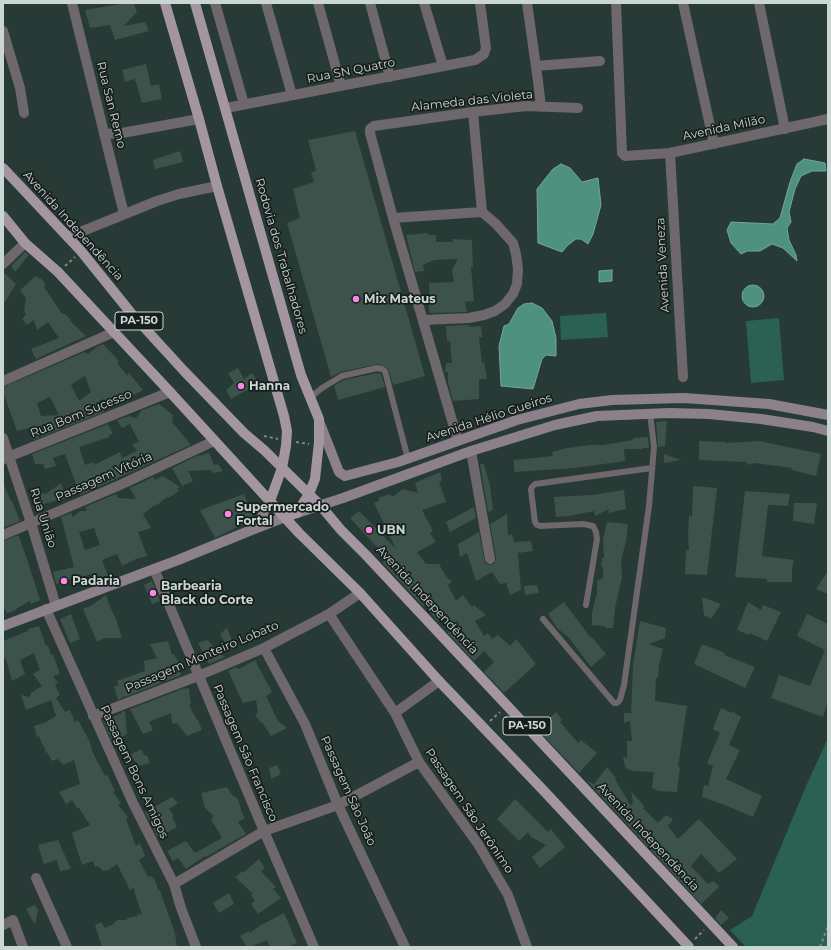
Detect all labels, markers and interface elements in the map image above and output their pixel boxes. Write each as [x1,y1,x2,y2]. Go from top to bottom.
street label: Rua SN Quatro [306,55,396,87]
street label: Rua San Remo [93,60,129,150]
street label: Alameda das Violeta [410,87,534,115]
street label: Avenida Milão [681,112,767,144]
street label: Avenida Independência [20,168,126,284]
street label: Rodovia dos Trabalhadores [252,176,310,336]
street label: Avenida Veneza [653,217,673,313]
place label: Mix Mateus [364,292,436,306]
marker: Mix Mateus [351,294,361,304]
road number: PA-150 [115,312,163,330]
place label: Hanna [249,379,290,393]
marker: Hanna [236,381,246,391]
street label: Rua Bom Sucesso [28,387,134,441]
street label: Avenida Hélio Gueiros [424,391,554,445]
street label: Passagem Vitória [54,449,154,505]
street label: Rua União [27,486,59,550]
place label: Supermercado Fortal [236,500,329,528]
marker: Supermercado Fortal [223,509,233,519]
place label: UBN [377,523,405,537]
marker: UBN [364,525,374,535]
street label: Avenida Independência [373,543,481,657]
place label: Padaria [72,574,120,588]
marker: Padaria [59,576,69,586]
place label: Barbearia Black do Corte [161,579,253,607]
marker: Barbearia Black do Corte [148,588,158,598]
street label: Passagem Monteiro Lobato [123,618,281,696]
street label: Passagem São Francisco [210,682,280,824]
street label: Passagem Bons Amigos [97,703,171,841]
road number: PA-150 [503,717,551,735]
street label: Passagem São João [317,734,379,848]
street label: Passagem São Jerônimo [422,746,516,876]
street label: Avenida Independência [594,780,702,894]

